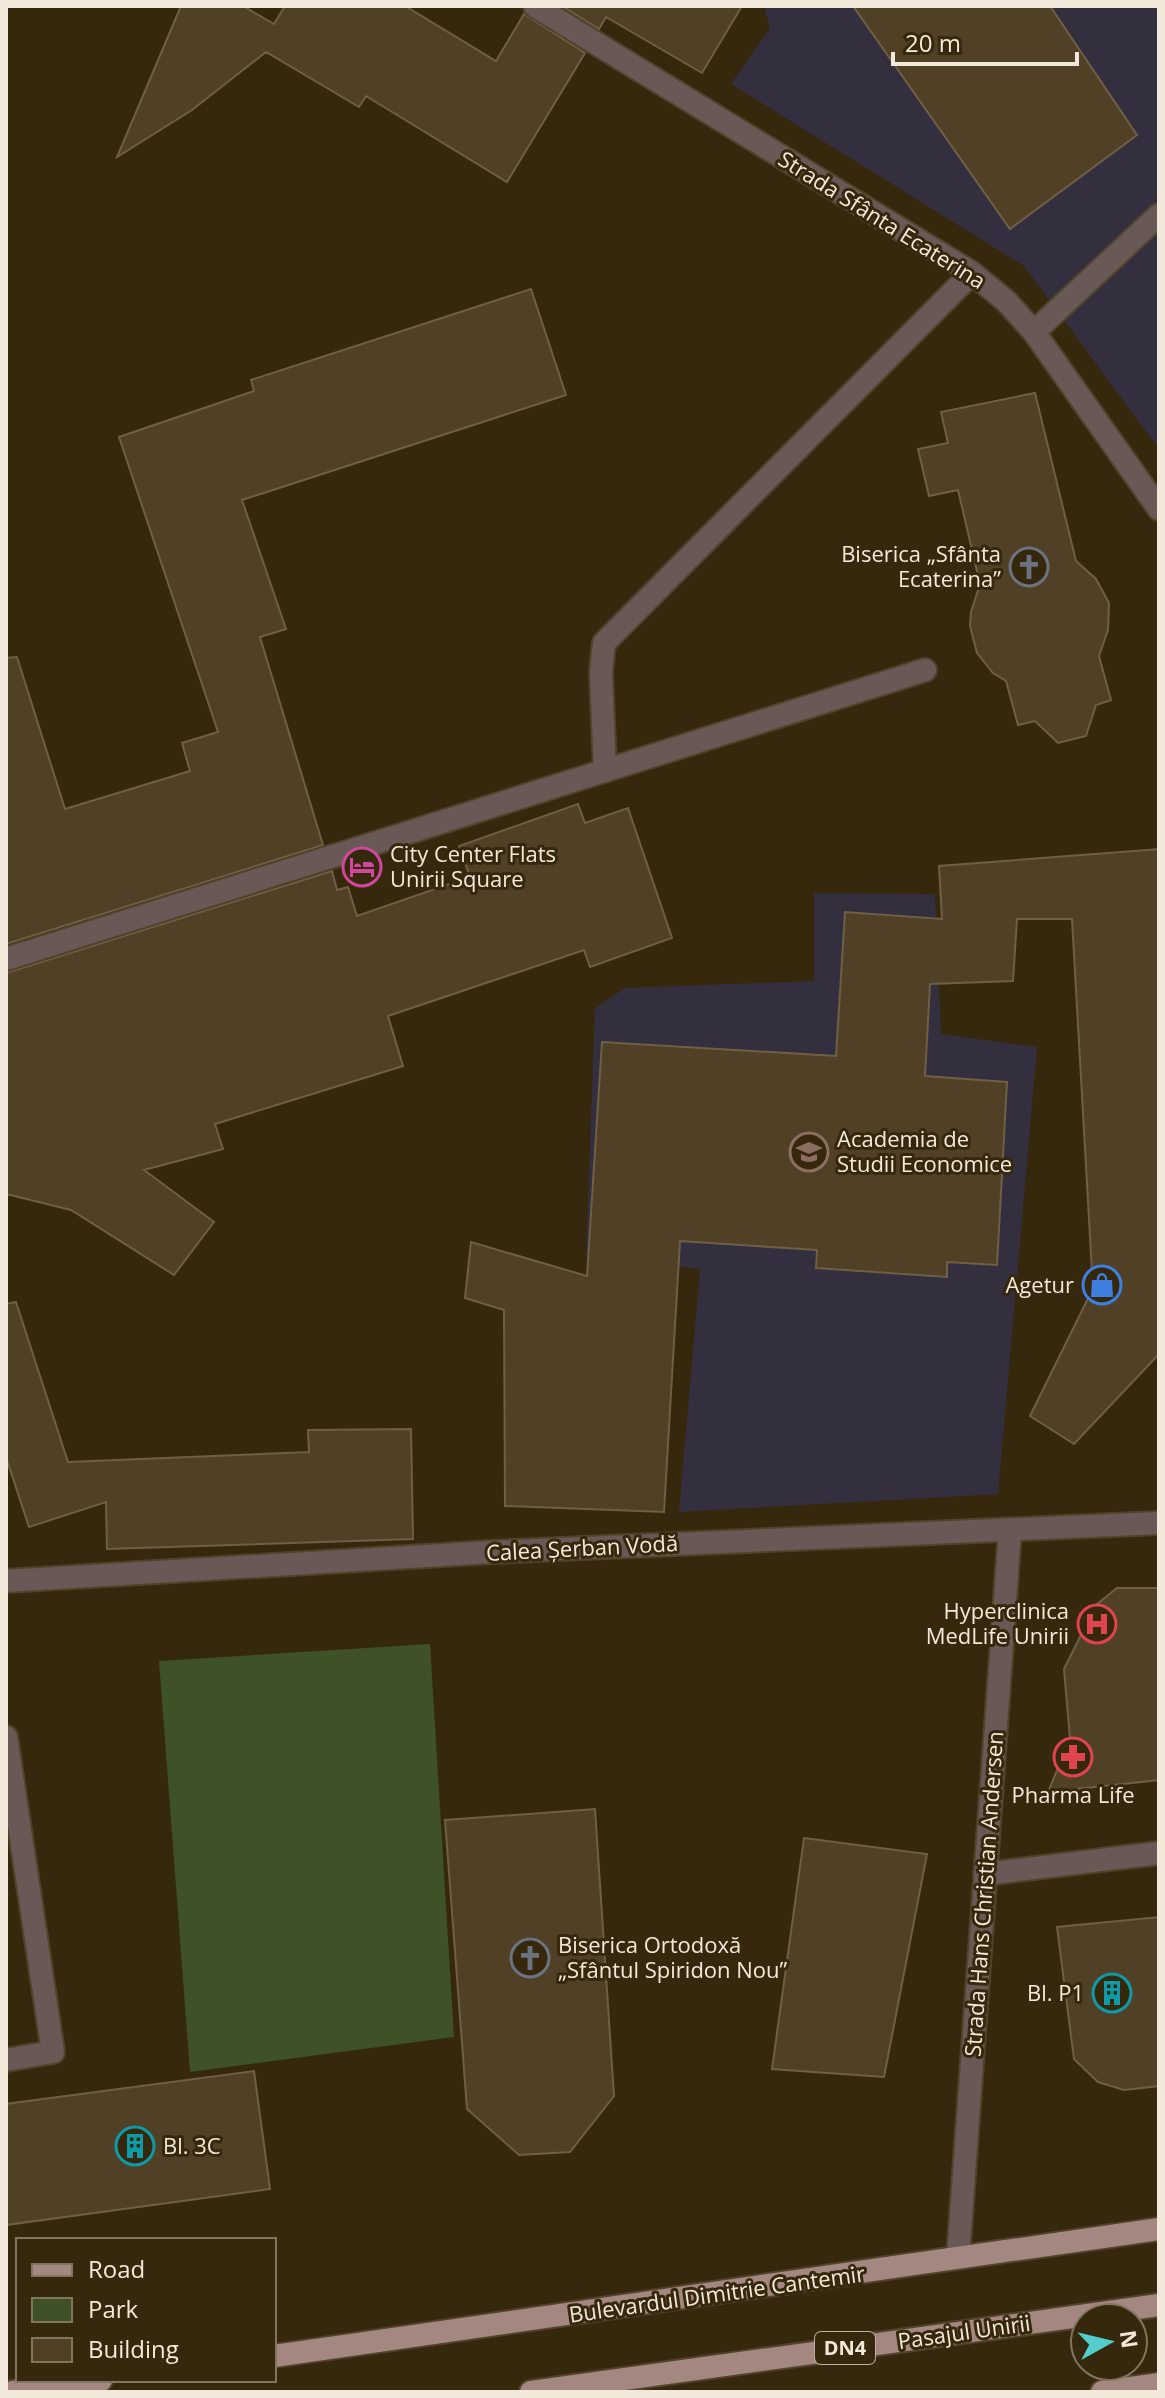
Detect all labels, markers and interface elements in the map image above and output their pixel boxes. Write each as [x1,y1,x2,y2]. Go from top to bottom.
scale bar [893,16,1077,66]
text: 20 m [905,26,961,59]
street label: Strada Sfânta Ecaterina [773,143,992,295]
place label: Biserica „Sfânta Ecaterina” [841,538,1001,593]
church icon: Biserica „Sfânta Ecaterina” [1008,546,1050,588]
place label: City Center Flats Unirii Square [390,838,556,893]
hotel icon: City Center Flats Unirii Square [341,846,383,888]
place label: Academia de Studii Economice [837,1123,1012,1178]
school or university icon: Academia de Studii Economice [788,1131,830,1173]
shop icon: Agetur [1081,1264,1123,1306]
place label: Agetur [1005,1269,1074,1299]
street label: Calea Șerban Vodă [485,1527,679,1567]
place label: Hyperclinica MedLife Unirii [926,1595,1069,1650]
hospital icon: Hyperclinica MedLife Unirii [1076,1603,1118,1645]
street label: Strada Hans Christian Andersen [957,1730,1009,2058]
pharmacy icon: Pharma Life [1052,1736,1094,1778]
place label: Pharma Life [1011,1779,1135,1809]
place label: Biserica Ortodoxă „Sfântul Spiridon Nou” [558,1929,788,1984]
church icon: Biserica Ortodoxă „Sfântul Spiridon Nou” [509,1937,551,1979]
building icon: Bl. P1 [1091,1972,1133,2014]
place label: Bl. P1 [1027,1977,1084,2007]
building icon: Bl. 3C [114,2125,156,2167]
place label: Bl. 3C [163,2130,221,2160]
legend [16,2238,276,2382]
text: Road [88,2252,145,2285]
street label: Bulevardul Dimitrie Cantemir [567,2257,867,2329]
text: Park [88,2292,139,2325]
north arrow [1069,2302,1149,2382]
street label: Pasajul Unirii [896,2307,1032,2355]
text: N [1114,2328,1146,2350]
text: Building [88,2332,179,2365]
road number: DN4 [815,2332,875,2364]

